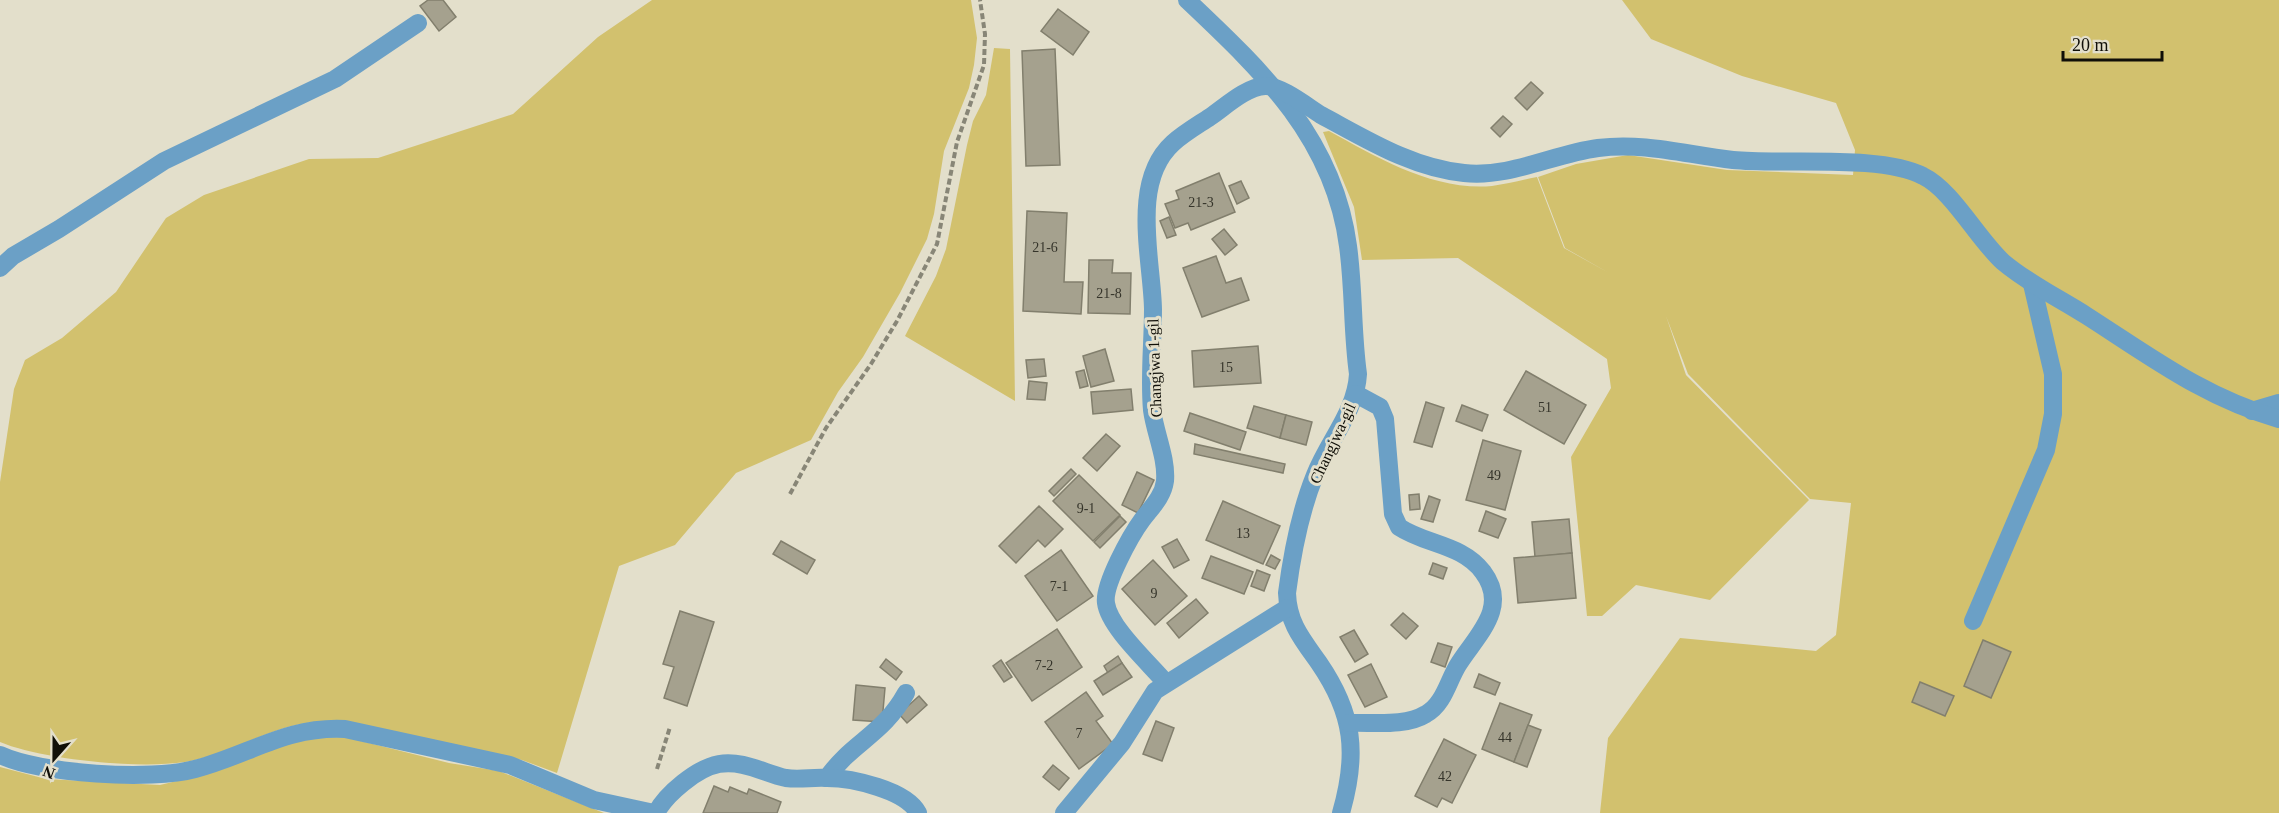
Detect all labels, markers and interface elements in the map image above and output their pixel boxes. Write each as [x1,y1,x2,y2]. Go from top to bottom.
scale bar [2063,24,2162,62]
text: 20 m [2072,35,2109,55]
house number: 21-3 [1188,195,1214,210]
house number: 21-6 [1032,240,1058,255]
house number: 21-8 [1096,286,1122,301]
street label: Changjwa 1-gil [1144,318,1166,418]
house number: 15 [1219,360,1233,375]
street label: Changjwa-gil [1306,400,1360,487]
house number: 51 [1538,400,1552,415]
house number: 49 [1487,468,1501,483]
house number: 9-1 [1077,501,1095,516]
house number: 13 [1236,526,1250,541]
house number: 7-1 [1050,579,1068,594]
house number: 9 [1151,586,1158,601]
house number: 7-2 [1035,658,1053,673]
house number: 7 [1076,726,1083,741]
north arrow [24,729,84,789]
house number: 44 [1498,730,1512,745]
text: N [40,762,57,783]
house number: 42 [1438,769,1452,784]

